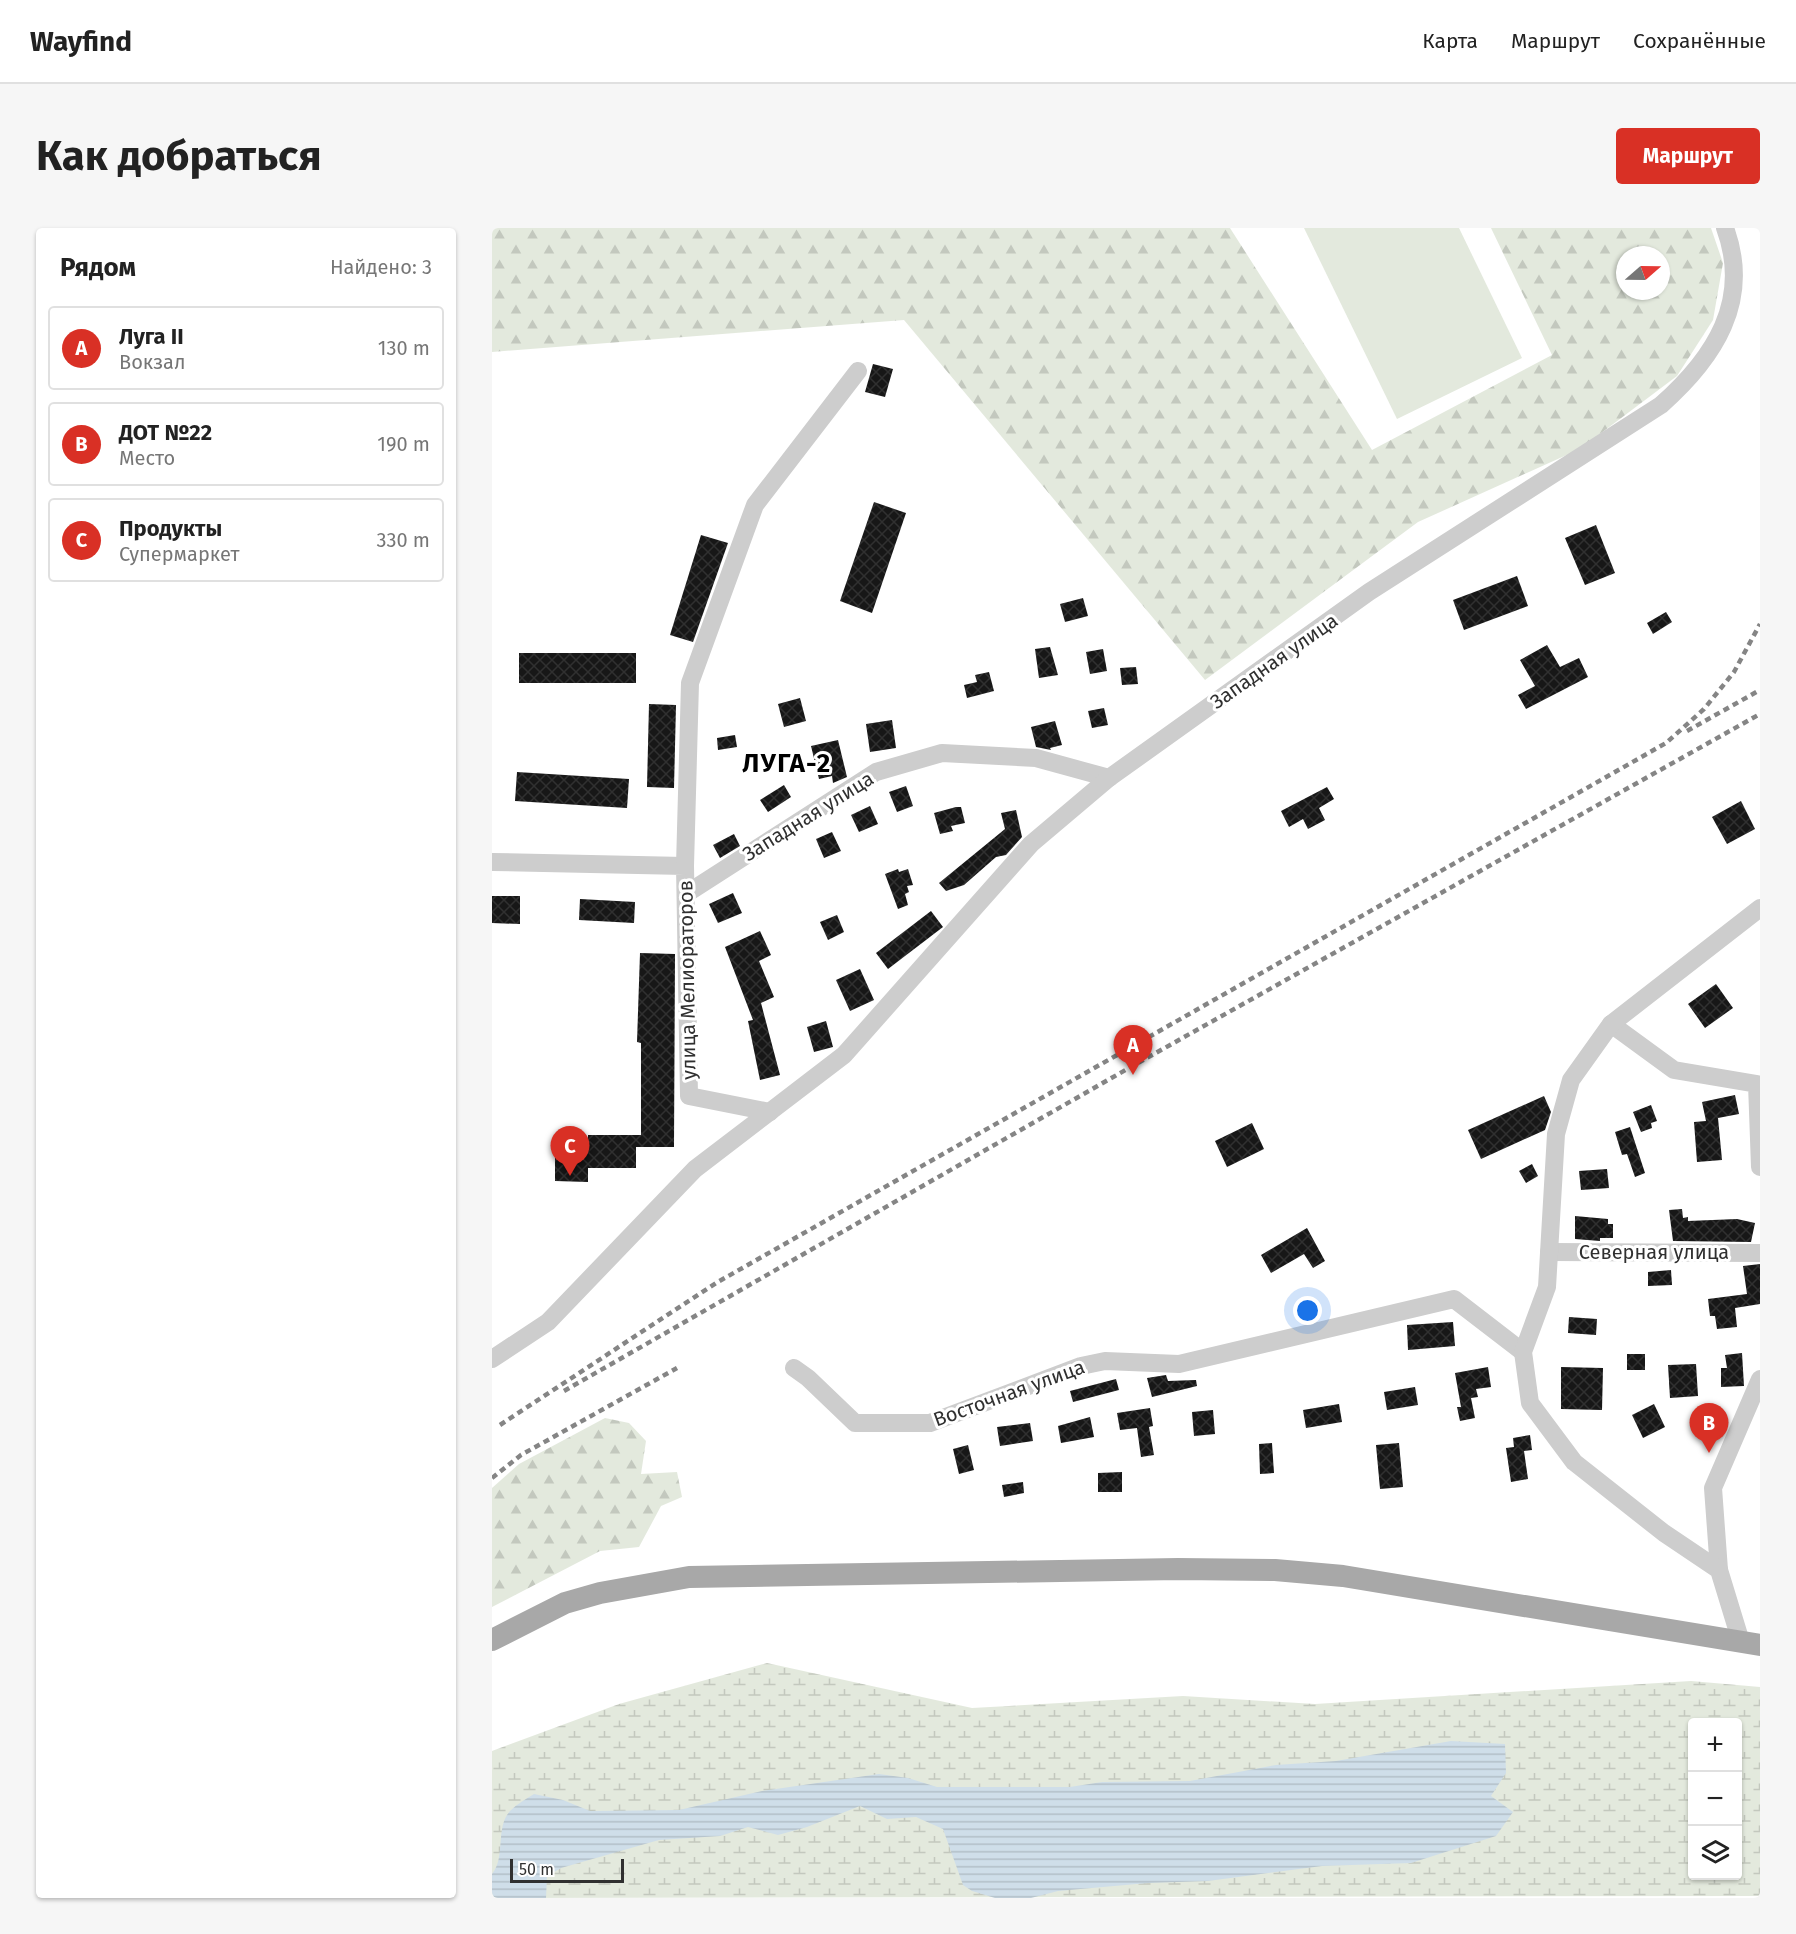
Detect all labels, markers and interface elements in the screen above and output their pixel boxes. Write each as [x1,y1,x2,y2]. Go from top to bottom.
text: Wayfind [30,25,132,58]
text: Карта [1422,28,1478,54]
text: Маршрут [1511,28,1600,54]
text: Сохранённые [1633,28,1766,54]
button: Маршрут [1616,128,1760,184]
text: Как добраться [36,131,322,181]
north arrow [1616,246,1670,300]
text: Рядом [60,252,136,283]
text: Найдено: 3 [330,255,432,279]
text: Луга II [119,323,184,350]
text: A [76,336,87,360]
text: 130 m [378,336,430,360]
text: Вокзал [119,350,185,374]
text: ДОТ №22 [119,419,212,446]
text: B [75,432,88,456]
text: 190 m [377,432,430,456]
text: Место [119,446,175,470]
text: Продукты [119,515,222,542]
text: C [76,528,87,552]
text: 330 m [376,528,430,552]
text: Супермаркет [119,542,239,566]
street label: Западная улица [1206,608,1342,714]
district label: ЛУГА-2 [742,748,832,779]
street label: Западная улица [738,766,878,866]
street label: улица Мелиораторов [673,880,701,1080]
pin: A [1114,1026,1152,1075]
pin: C [550,1126,590,1176]
street label: Северная улица [1579,1240,1729,1264]
your location [1293,1296,1322,1325]
street label: Восточная улица [930,1354,1088,1432]
pin: B [1690,1404,1728,1453]
map controls [1688,1718,1742,1880]
button: + [1688,1718,1742,1772]
button: − [1688,1772,1742,1826]
button: layers [1688,1826,1742,1880]
scale bar [510,1856,624,1884]
text: 50 m [519,1860,554,1879]

